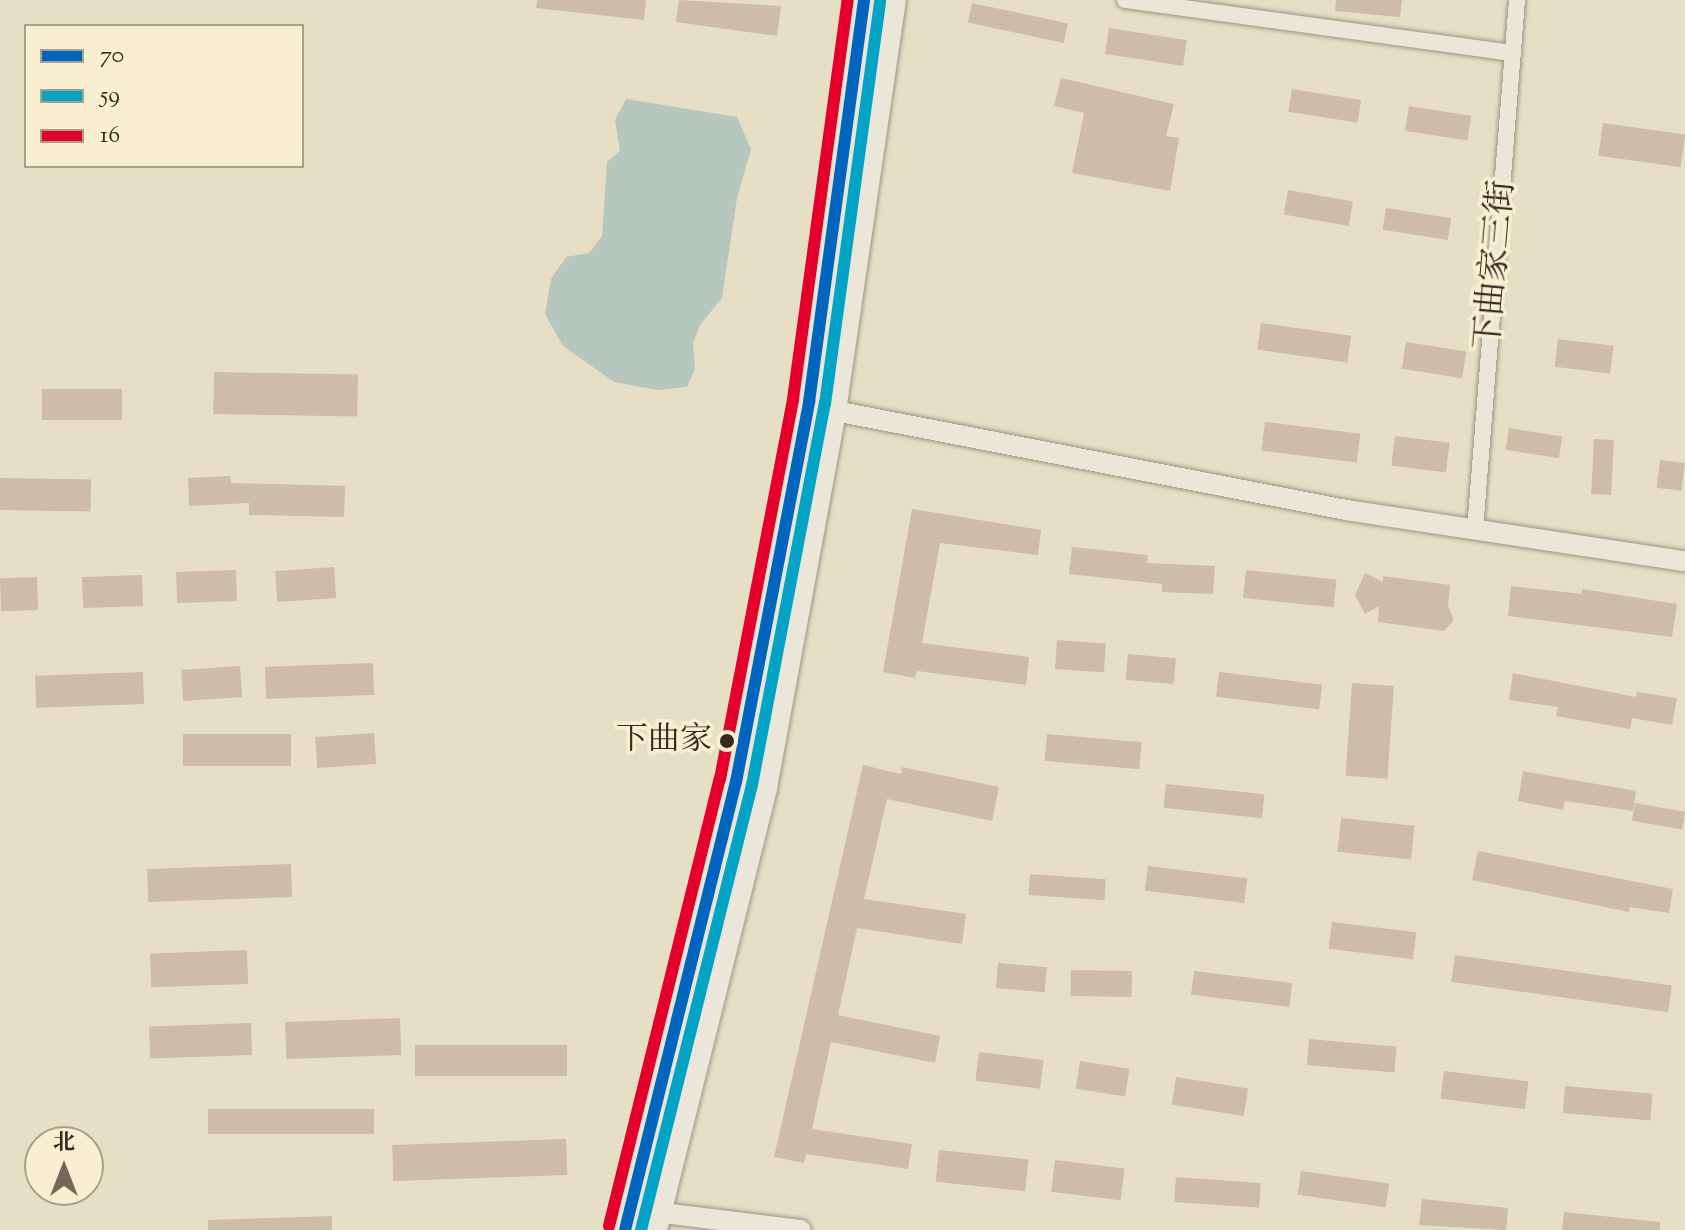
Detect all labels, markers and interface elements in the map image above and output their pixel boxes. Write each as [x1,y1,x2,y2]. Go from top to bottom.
legend [24,24,304,168]
text: 70 [100,39,124,73]
text: 59 [100,79,120,113]
text: 16 [100,119,120,153]
street label: 下曲家三街 [1468,179,1524,351]
place label: 下曲家 [616,722,712,760]
marker: 下曲家 [719,733,735,749]
north arrow [24,1126,104,1206]
text: 北 [53,1128,75,1160]

